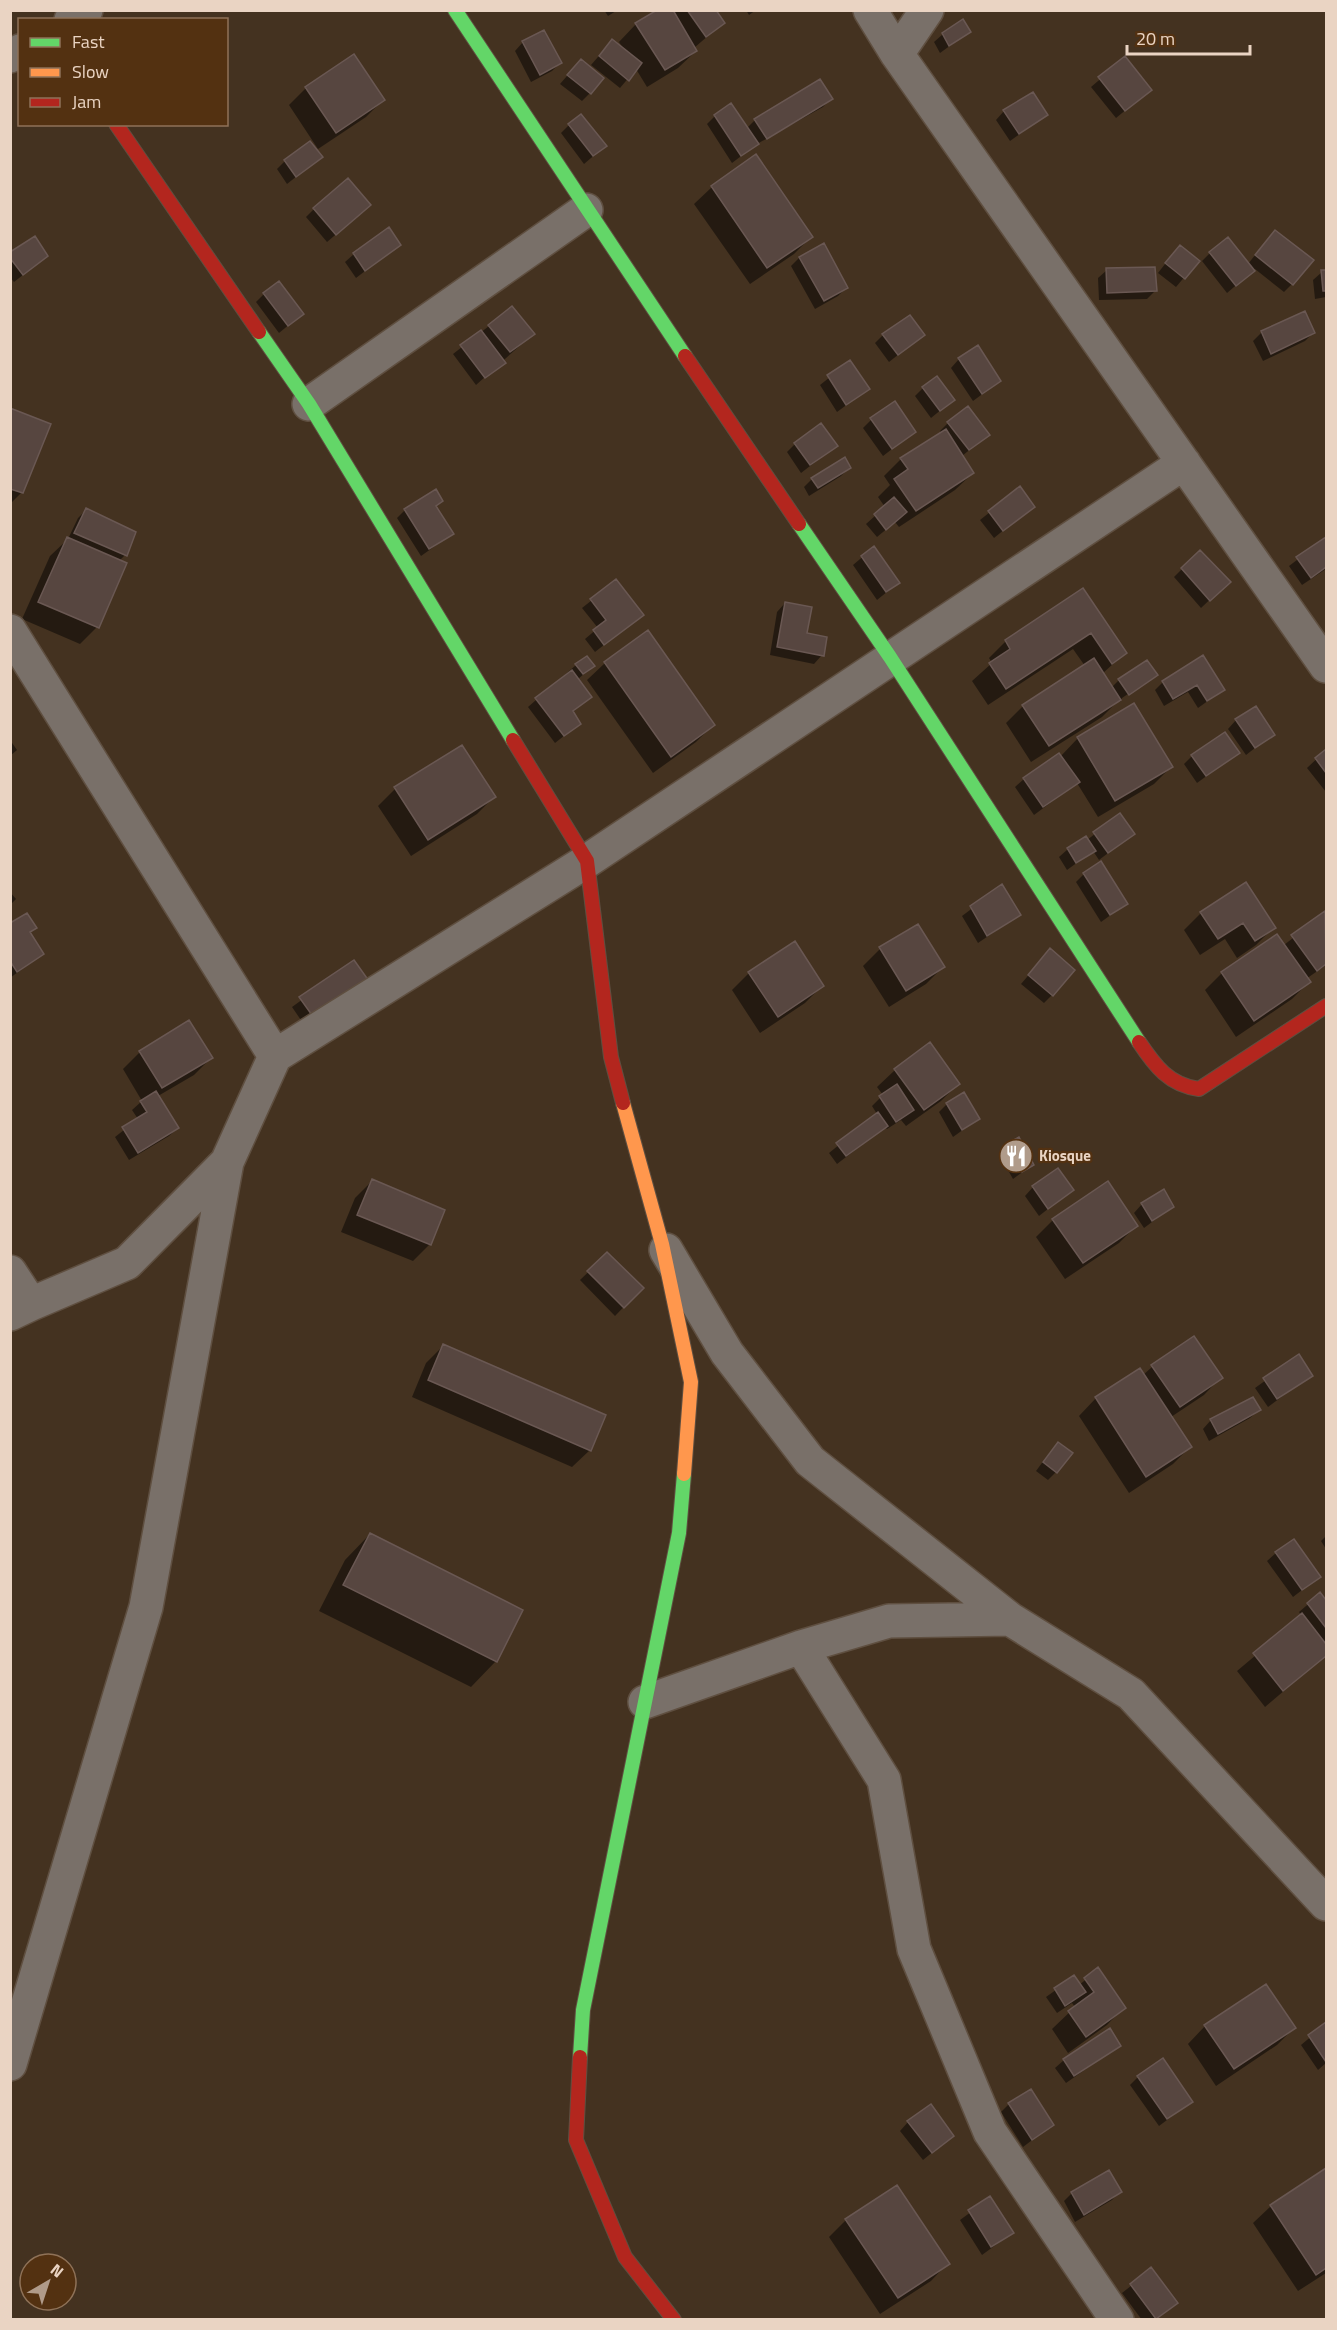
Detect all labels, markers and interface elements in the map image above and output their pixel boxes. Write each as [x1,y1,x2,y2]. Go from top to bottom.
legend [18,18,228,126]
scale bar [1127,18,1250,56]
text: 20 m [1136,25,1175,52]
text: Fast [72,28,105,55]
text: Slow [72,58,109,85]
text: Jam [72,88,101,115]
restaurant icon: Kiosque [998,1138,1034,1174]
place label: Kiosque [1039,1144,1091,1167]
north arrow [18,2252,78,2312]
text: N [46,2258,69,2283]

